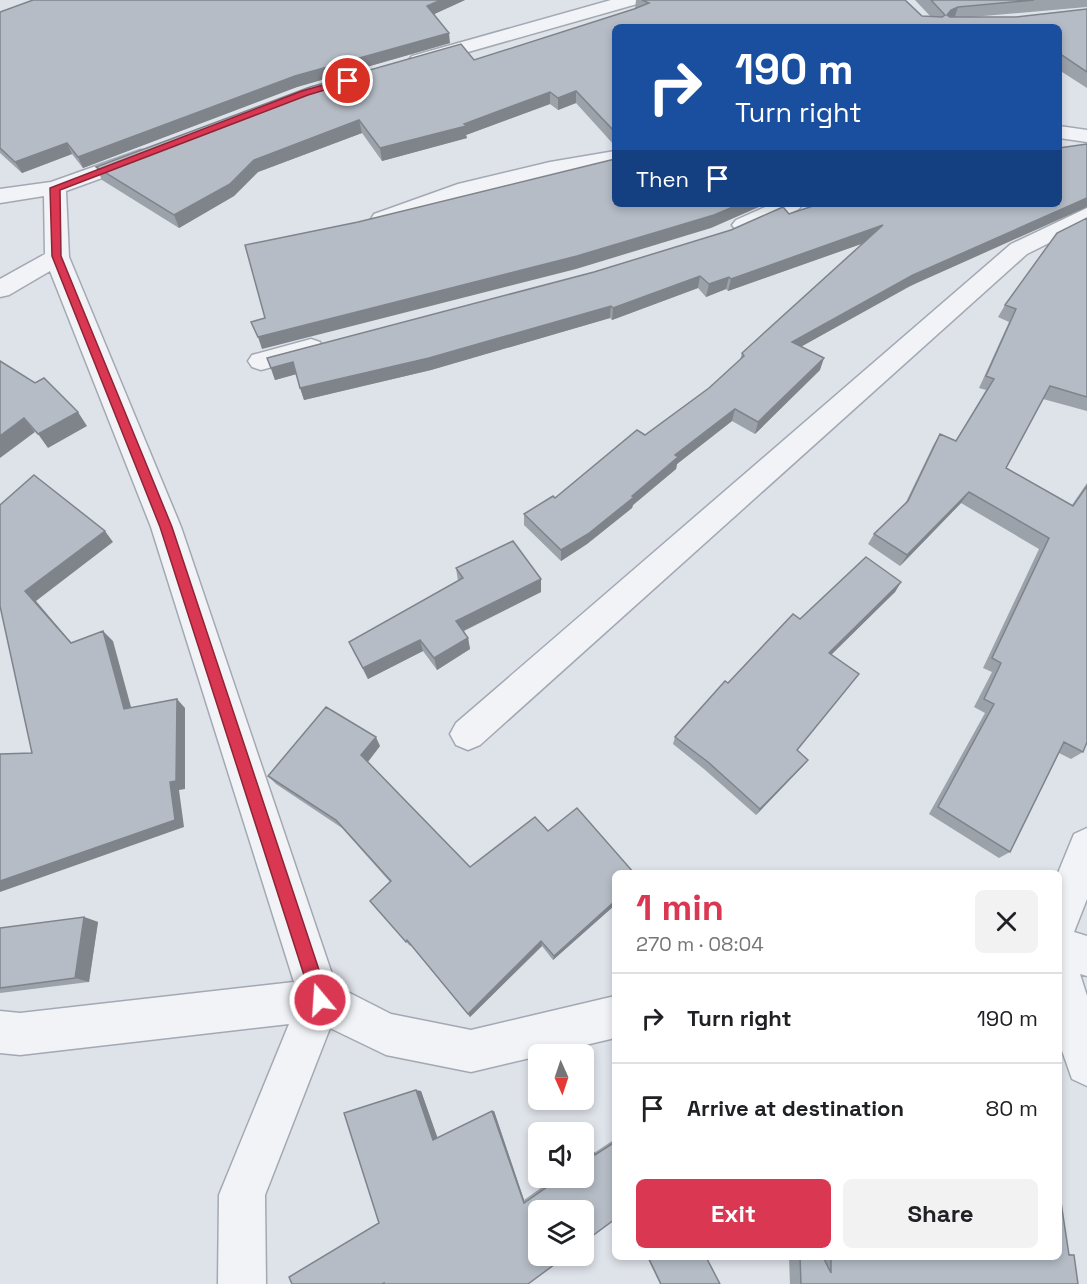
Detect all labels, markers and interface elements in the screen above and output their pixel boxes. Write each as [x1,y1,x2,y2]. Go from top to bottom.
text: 190 m [735,43,854,96]
icon: right [636,48,714,126]
pin [322,55,373,106]
icon: arrive [331,64,364,97]
text: Turn right [735,95,862,130]
icon: arrive [701,162,734,195]
text: Then [636,165,689,193]
text: 1 min [636,885,724,931]
button: close [975,890,1038,953]
text: 270 m · 08:04 [636,931,764,957]
position arrow [288,968,352,1032]
icon: right [636,1002,669,1035]
text: Turn right [687,1004,792,1032]
text: 190 m [977,1004,1038,1032]
north arrow [528,1044,594,1110]
map controls [528,1044,594,1266]
icon: arrive [636,1092,669,1125]
text: Arrive at destination [687,1094,904,1122]
text: 80 m [986,1094,1038,1122]
button: sound [528,1122,594,1188]
button: Exit [636,1179,831,1248]
button: Share [843,1179,1038,1248]
button: layers [528,1200,594,1266]

